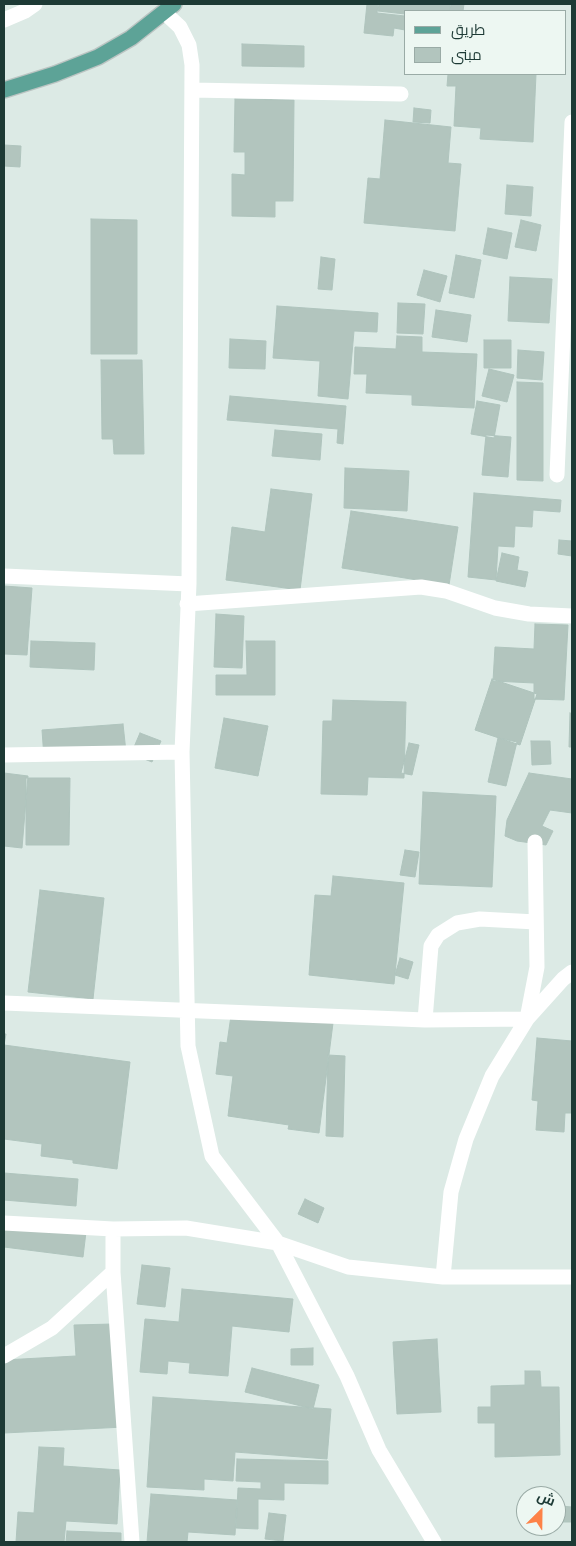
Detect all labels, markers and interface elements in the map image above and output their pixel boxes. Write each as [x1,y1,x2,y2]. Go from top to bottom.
legend [404,10,566,75]
text: طريق [451,21,485,38]
text: مبنى [451,46,482,63]
north arrow [516,1486,566,1536]
text: ش [535,1487,558,1509]

